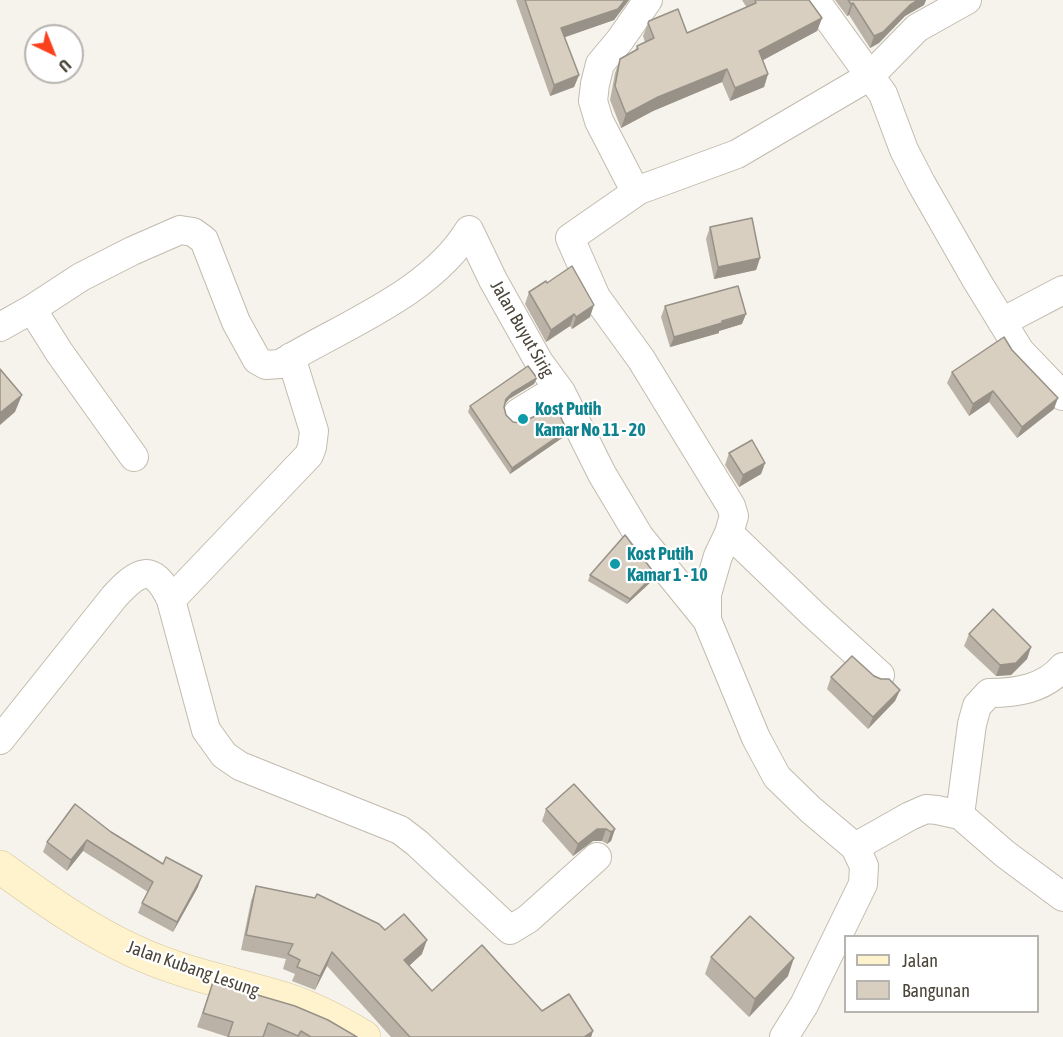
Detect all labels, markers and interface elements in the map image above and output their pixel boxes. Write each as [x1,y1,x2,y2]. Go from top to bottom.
north arrow [24,24,84,84]
text: U [55,56,75,76]
street label: Jalan Buyut Sirig [486,277,558,381]
place label: Kost Putih Kamar No 11 - 20 [535,398,646,440]
marker: Kost Putih Kamar No 11 - 20 [516,412,530,426]
place label: Kost Putih Kamar 1 - 10 [627,543,708,586]
marker: Kost Putih Kamar 1 - 10 [608,557,622,571]
legend [844,935,1039,1013]
street label: Jalan Kubang Lesung [124,936,262,1002]
text: Jalan [902,950,938,971]
text: Bangunan [902,980,970,1001]

